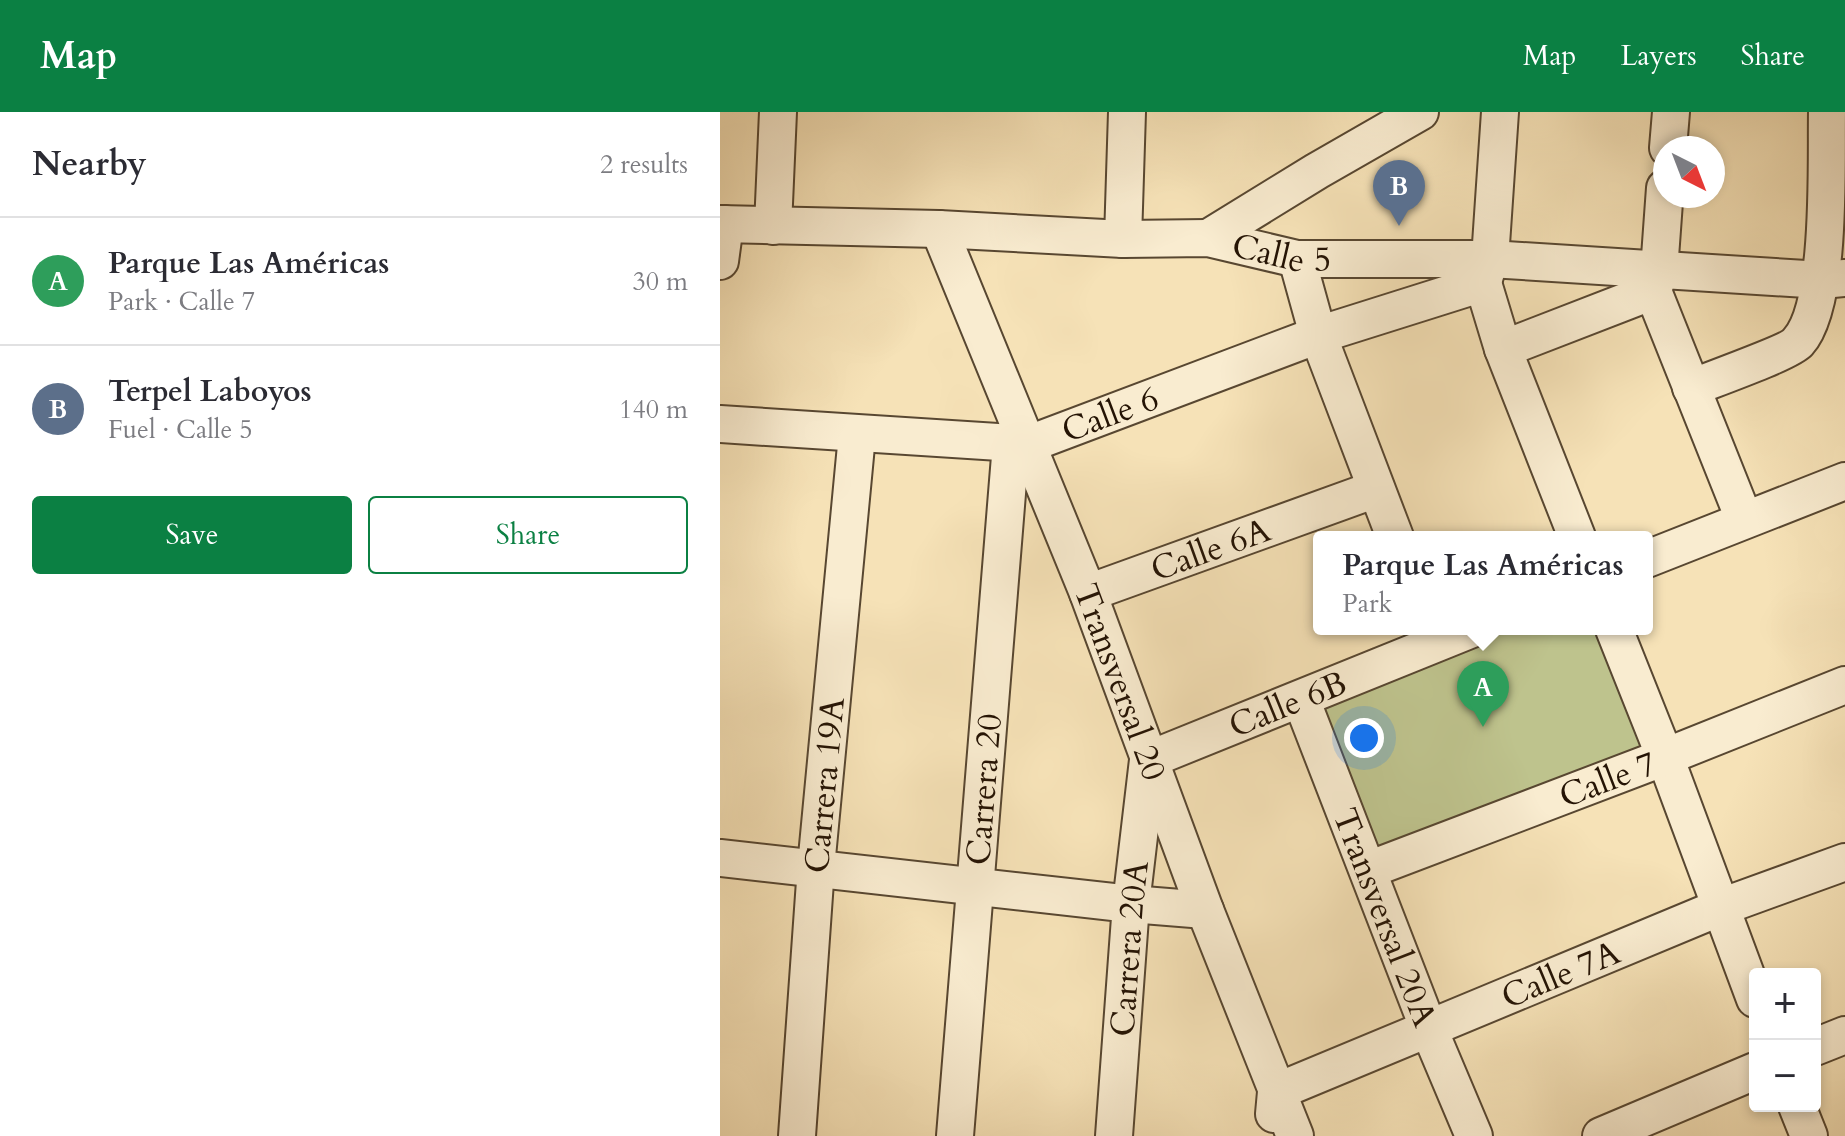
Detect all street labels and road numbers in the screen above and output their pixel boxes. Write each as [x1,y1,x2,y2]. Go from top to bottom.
street label: Calle 5 [1227,222,1331,284]
street label: Calle 6 [1055,375,1165,454]
street label: Calle 6A [1144,507,1278,593]
street label: Transversal 20 [1063,577,1177,787]
street label: Calle 6B [1222,660,1353,749]
street label: Carrera 19A [794,694,856,875]
street label: Carrera 20 [955,712,1013,867]
street label: Calle 7 [1553,741,1663,819]
street label: Transversal 20A [1321,802,1448,1034]
street label: Carrera 20A [1099,857,1160,1038]
street label: Calle 7A [1495,929,1628,1020]

